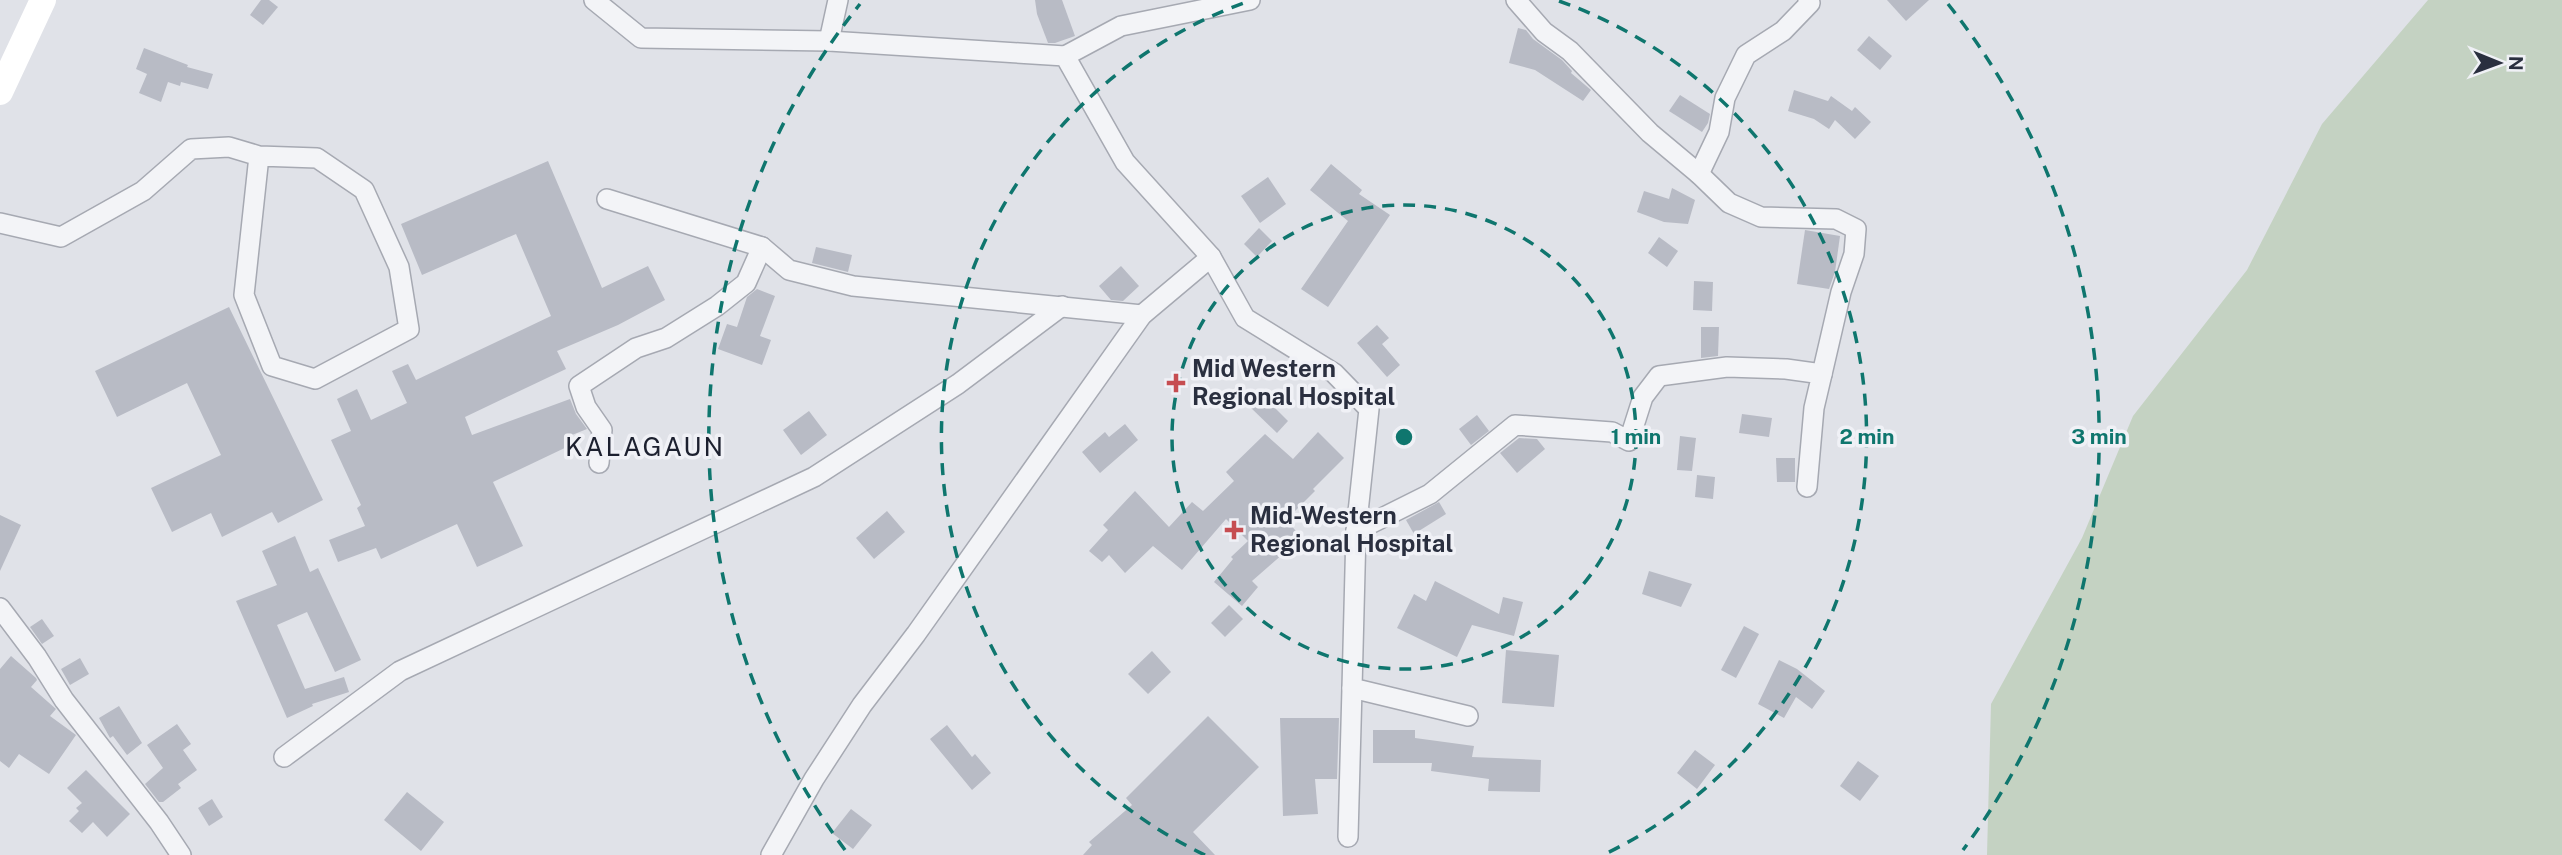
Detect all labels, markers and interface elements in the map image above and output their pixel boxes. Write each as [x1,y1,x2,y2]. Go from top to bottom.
north arrow [2464,28,2534,98]
text: N [2505,56,2527,71]
place label: Mid Western Regional Hospital [1192,354,1395,410]
marker: Mid Western Regional Hospital [1166,373,1186,393]
text: 1 min [1611,424,1661,449]
text: 2 min [1839,424,1895,449]
text: 3 min [2071,424,2127,449]
centre of rings [1392,425,1416,449]
district label: KALAGAUN [565,431,725,462]
place label: Mid-Western Regional Hospital [1250,501,1453,557]
marker: Mid-Western Regional Hospital [1224,520,1244,540]

